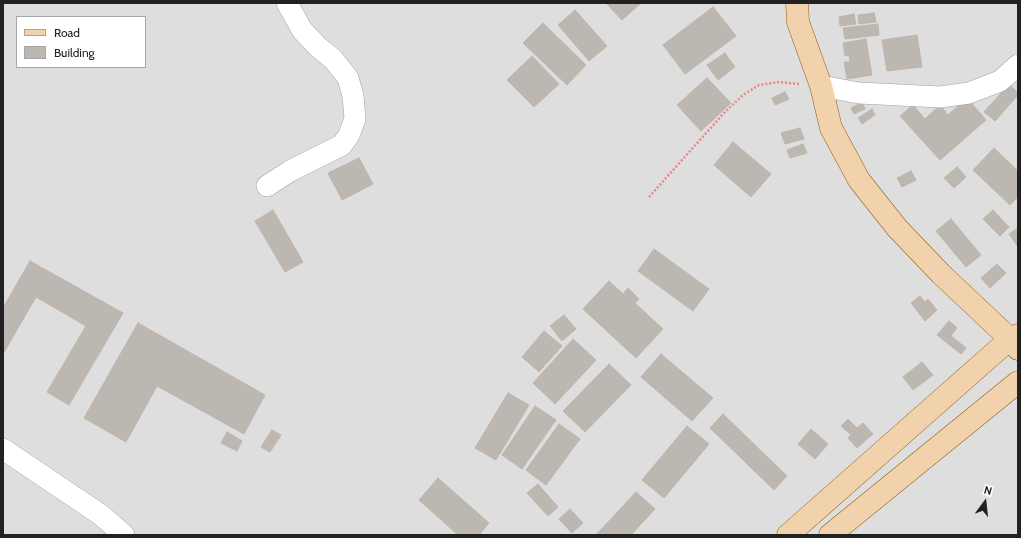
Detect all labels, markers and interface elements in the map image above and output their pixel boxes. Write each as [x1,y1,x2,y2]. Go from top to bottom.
legend [16,16,146,68]
text: Road [54,25,80,40]
text: Building [54,45,95,60]
north arrow [965,482,1005,522]
text: N [983,483,994,498]

